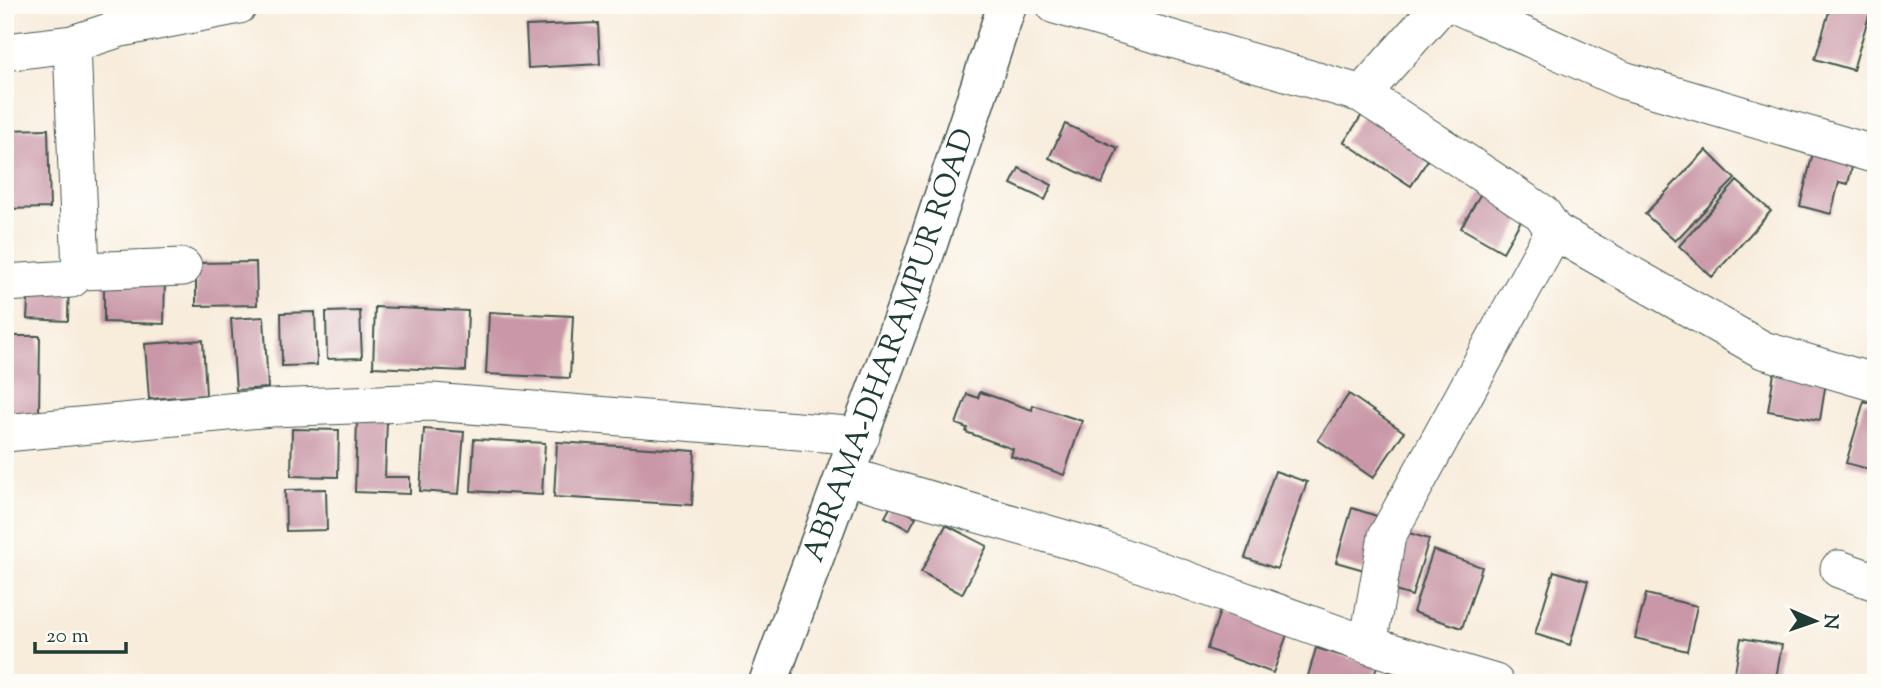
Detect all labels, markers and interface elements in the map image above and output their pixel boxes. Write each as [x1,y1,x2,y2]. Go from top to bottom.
street label: ABRAMA-DHARAMPUR ROAD [793,123,986,568]
north arrow [1780,586,1850,656]
scale bar [35,611,126,655]
text: N [1816,613,1843,630]
text: 20 m [46,622,89,652]

